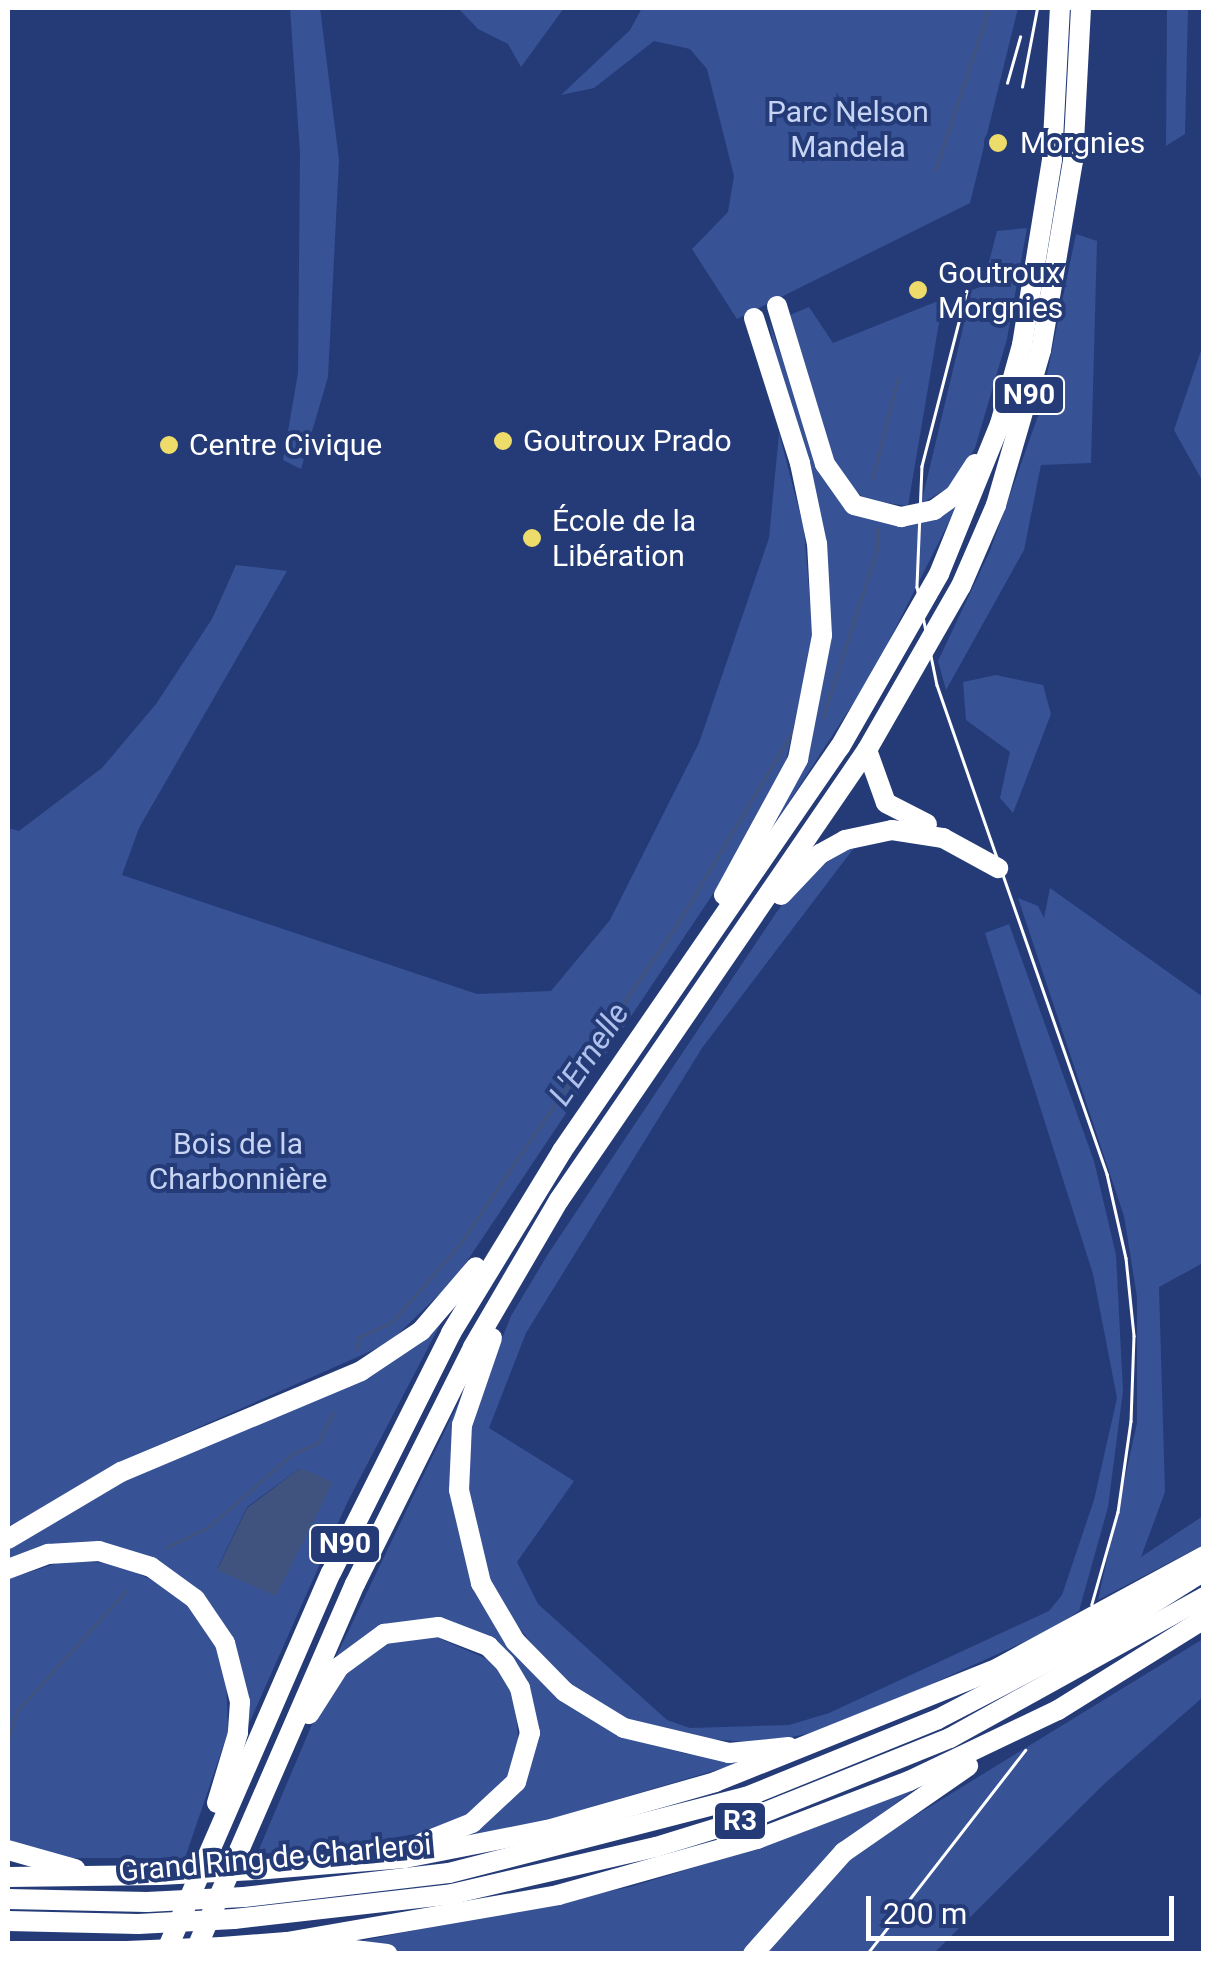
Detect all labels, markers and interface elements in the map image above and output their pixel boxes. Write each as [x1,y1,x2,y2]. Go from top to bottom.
park label: Parc Nelson Mandela [767,94,929,164]
place label: Morgnies [1020,125,1145,161]
marker: Morgnies [985,130,1011,156]
place label: Goutroux Morgnies [938,255,1063,326]
marker: Goutroux Morgnies [907,279,929,301]
road number: N90 [992,372,1066,418]
place label: Goutroux Prado [523,423,732,459]
place label: Centre Civique [189,427,382,463]
marker: Goutroux Prado [492,430,514,452]
marker: Centre Civique [158,434,180,456]
place label: École de la Libération [552,503,696,574]
marker: École de la Libération [521,527,543,549]
water label: L'Ernelle [541,995,637,1113]
park label: Bois de la Charbonnière [149,1126,327,1196]
road number: N90 [308,1521,382,1567]
road number: R3 [712,1798,768,1844]
street label: Grand Ring de Charleroi [117,1826,433,1890]
scale bar [871,1876,1178,1938]
text: 200 m [883,1896,967,1931]

